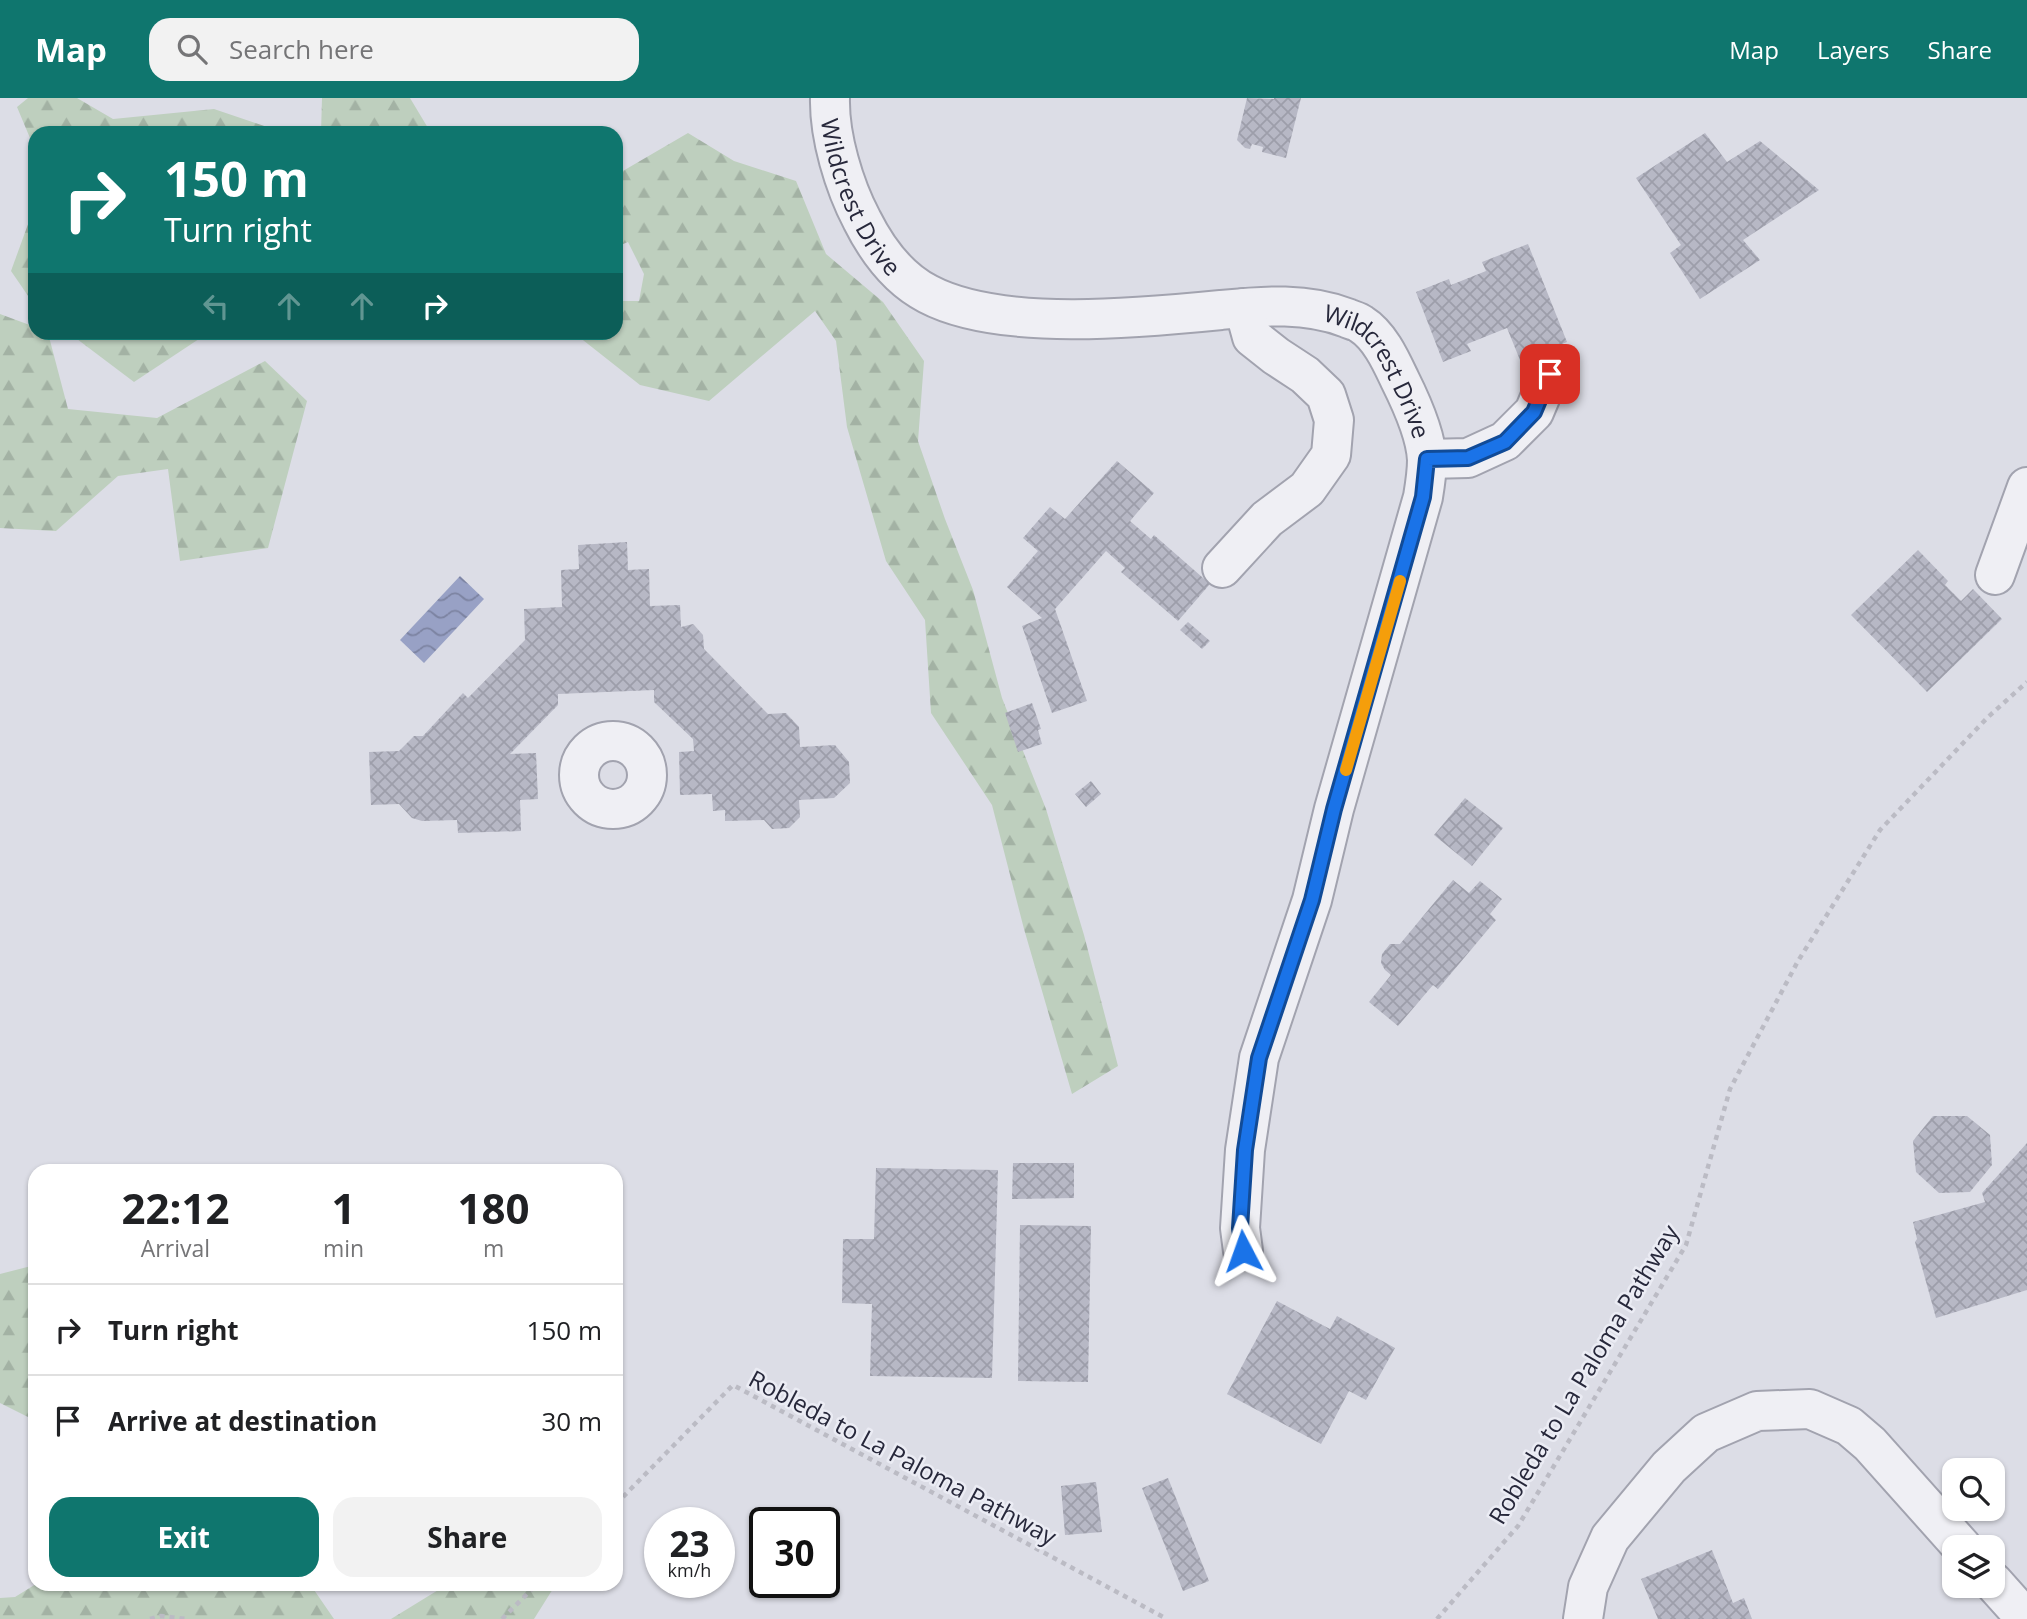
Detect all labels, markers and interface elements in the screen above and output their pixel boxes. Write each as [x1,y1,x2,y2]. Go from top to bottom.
search box [149,18,639,81]
text: Map [35,27,107,72]
icon: search [173,30,211,68]
text: Search here [229,31,374,67]
text: Map [1729,33,1779,66]
text: Layers [1817,33,1890,66]
text: Share [1928,33,1992,66]
street label: Wildcrest Drive [814,116,909,282]
text: 150 m [164,145,309,211]
icon: right [49,154,140,245]
text: Turn right [164,208,312,251]
icon: left [197,287,235,325]
icon: ahead [270,287,308,325]
icon: ahead [343,287,381,325]
icon: right [416,287,454,325]
street label: Wildcrest Drive [1320,295,1439,442]
pin [1520,344,1580,404]
icon: arrive [1531,355,1569,393]
text: 22:12 [121,1179,229,1236]
text: 1 [331,1179,356,1236]
text: 180 [458,1179,530,1236]
position arrow [1206,1214,1280,1288]
street label: Robleda to La Paloma Pathway [1480,1217,1686,1530]
text: Arrival [141,1232,210,1264]
text: min [323,1232,364,1264]
text: m [483,1232,504,1264]
icon: right [49,1311,87,1349]
text: Turn right [108,1312,239,1348]
text: 150 m [527,1312,602,1348]
street label: Robleda to La Paloma Pathway [743,1362,1064,1553]
icon: arrive [49,1402,87,1440]
text: Arrive at destination [108,1403,377,1439]
text: 30 m [541,1403,602,1439]
map controls [1942,1458,2005,1598]
button: search [1942,1458,2005,1521]
button: Exit [49,1497,319,1577]
button: Share [333,1497,602,1577]
speed limit sign: 30 [749,1507,840,1598]
text: 23 [669,1520,710,1567]
button: layers [1942,1535,2005,1598]
text: km/h [668,1558,711,1582]

